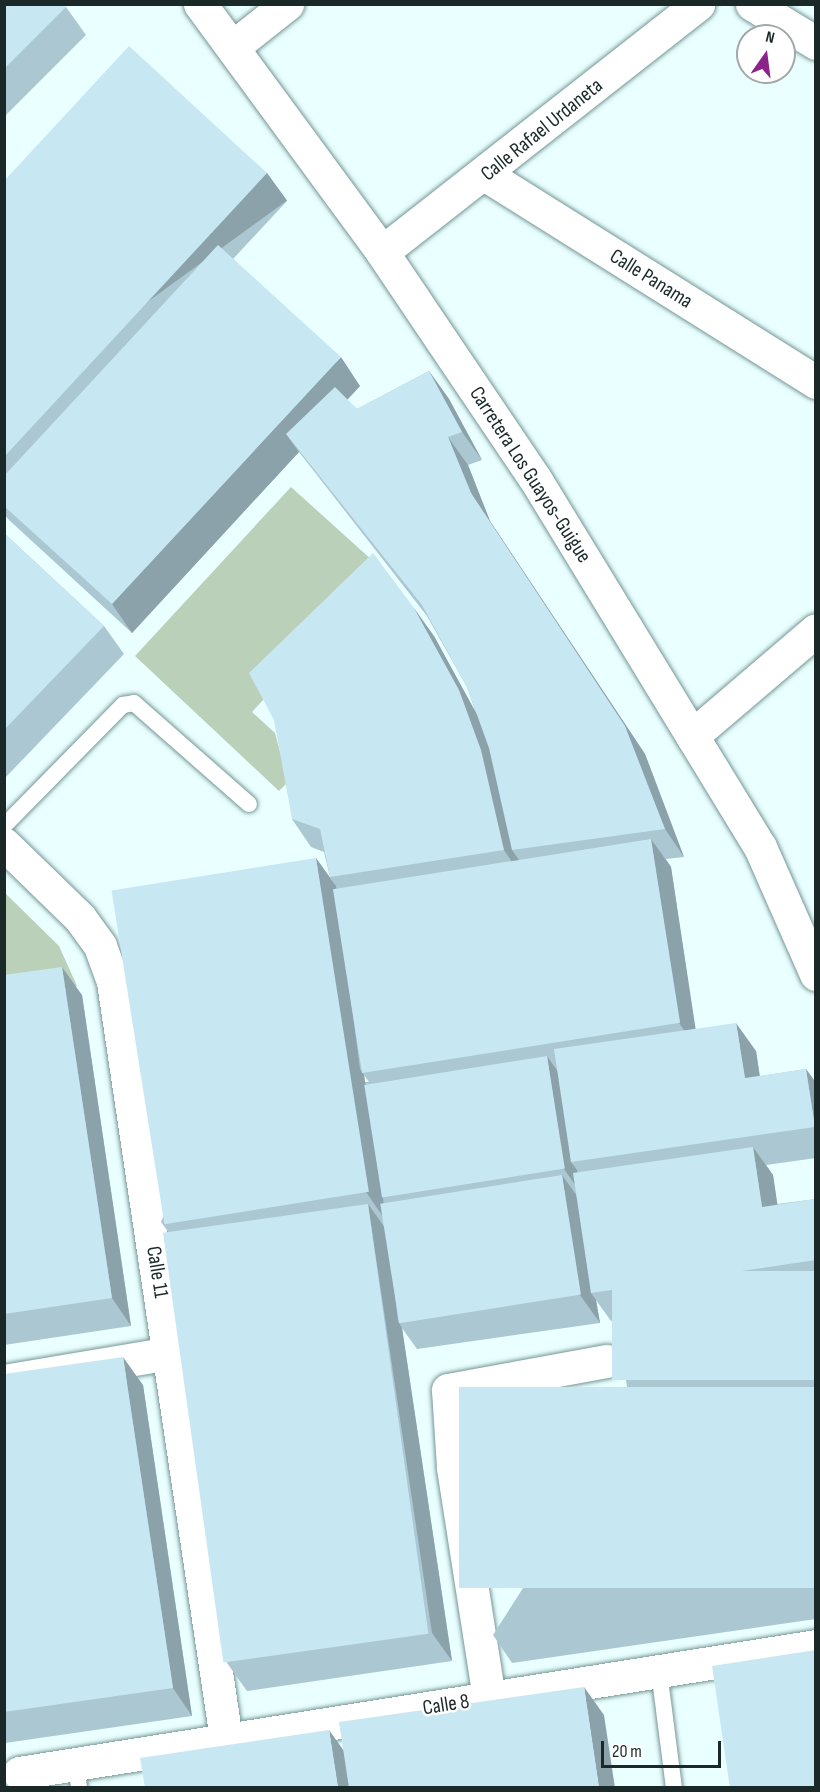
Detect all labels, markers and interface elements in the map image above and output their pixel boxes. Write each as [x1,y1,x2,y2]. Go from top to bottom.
north arrow [736,24,796,84]
text: N [764,28,776,48]
street label: Calle Rafael Urdaneta [476,73,608,187]
street label: Calle Panama [605,244,697,314]
street label: Carretera Los Guayos-Guigue [464,382,596,568]
street label: Calle 11 [140,1244,174,1300]
street label: Calle 8 [421,1689,471,1721]
scale bar [604,1729,724,1767]
text: 20 m [612,1741,642,1762]

